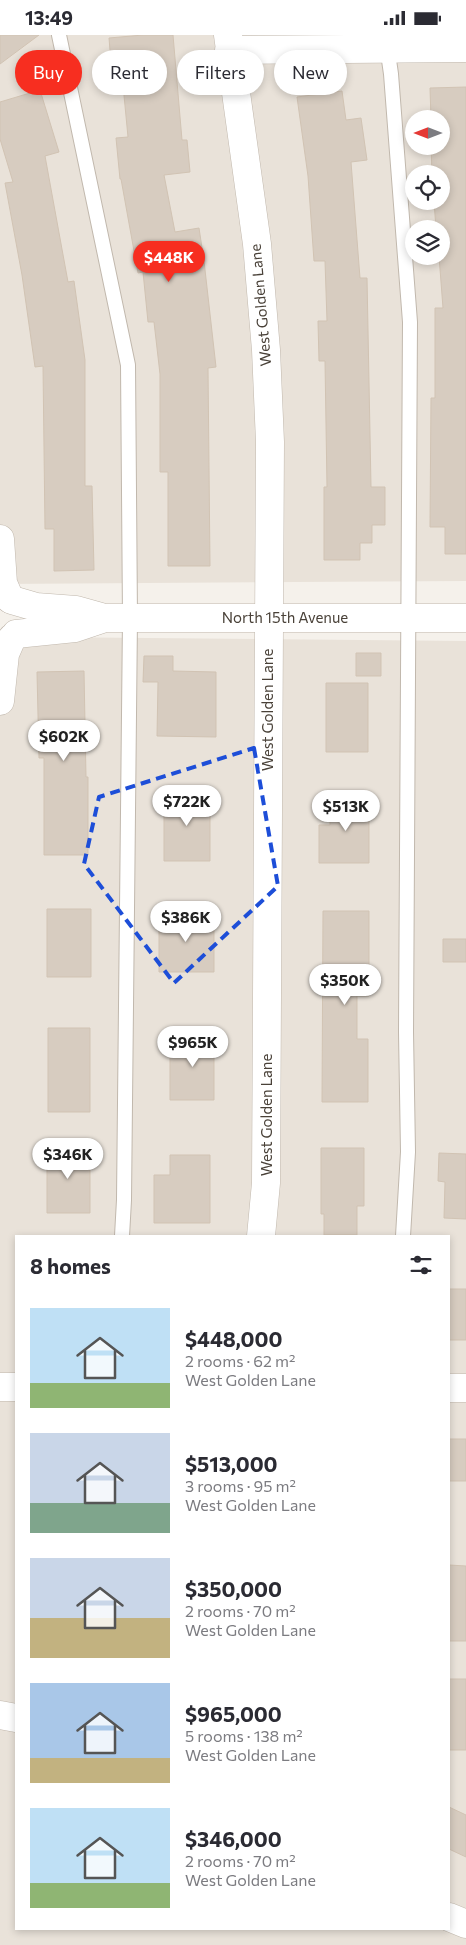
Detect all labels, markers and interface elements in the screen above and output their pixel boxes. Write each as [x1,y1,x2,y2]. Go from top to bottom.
text: 13:49 [25,6,73,29]
chip: Buy [15,50,82,95]
chip: Rent [92,50,167,95]
chip: Filters [177,50,264,95]
chip: New [274,50,347,95]
north arrow [405,110,450,155]
map controls [405,110,450,265]
button: locate [405,165,450,210]
button: layers [405,220,450,265]
pin: $448K [134,241,204,283]
street label: West Golden Lane [246,243,274,367]
text: $448K [144,247,194,266]
street label: North 15th Avenue [222,608,348,626]
street label: West Golden Lane [258,649,276,771]
pin: $602K [29,719,99,762]
text: $602K [39,726,89,745]
pin: $722K [152,785,222,827]
pin: $513K [311,789,381,832]
text: $722K [163,791,211,810]
text: $513K [323,796,369,815]
pin: $386K [151,901,221,943]
text: $386K [161,907,211,926]
pin: $350K [310,963,380,1006]
text: $350K [320,970,370,989]
pin: $965K [158,1025,228,1068]
text: $965K [168,1032,218,1051]
street label: West Golden Lane [257,1054,275,1176]
pin: $346K [33,1137,103,1180]
text: $346K [43,1144,93,1163]
icon: filters [407,1251,435,1279]
text: 8 homes [30,1253,111,1278]
text: $448,000 [185,1326,282,1351]
icon: home [70,1328,130,1388]
text: 2 rooms · 62 m² [185,1351,295,1370]
text: West Golden Lane [185,1370,316,1389]
text: $513,000 [185,1451,278,1476]
icon: home [70,1453,130,1513]
text: 3 rooms · 95 m² [185,1476,296,1495]
text: West Golden Lane [185,1495,316,1514]
text: $350,000 [185,1576,282,1601]
icon: home [70,1578,130,1638]
text: 2 rooms · 70 m² [185,1601,296,1620]
text: West Golden Lane [185,1620,316,1639]
text: $965,000 [185,1701,282,1726]
icon: home [70,1703,130,1763]
text: 5 rooms · 138 m² [185,1726,303,1745]
text: West Golden Lane [185,1745,316,1764]
text: $346,000 [185,1826,282,1851]
icon: home [70,1828,130,1888]
text: 2 rooms · 70 m² [185,1851,296,1870]
text: West Golden Lane [185,1870,316,1889]

